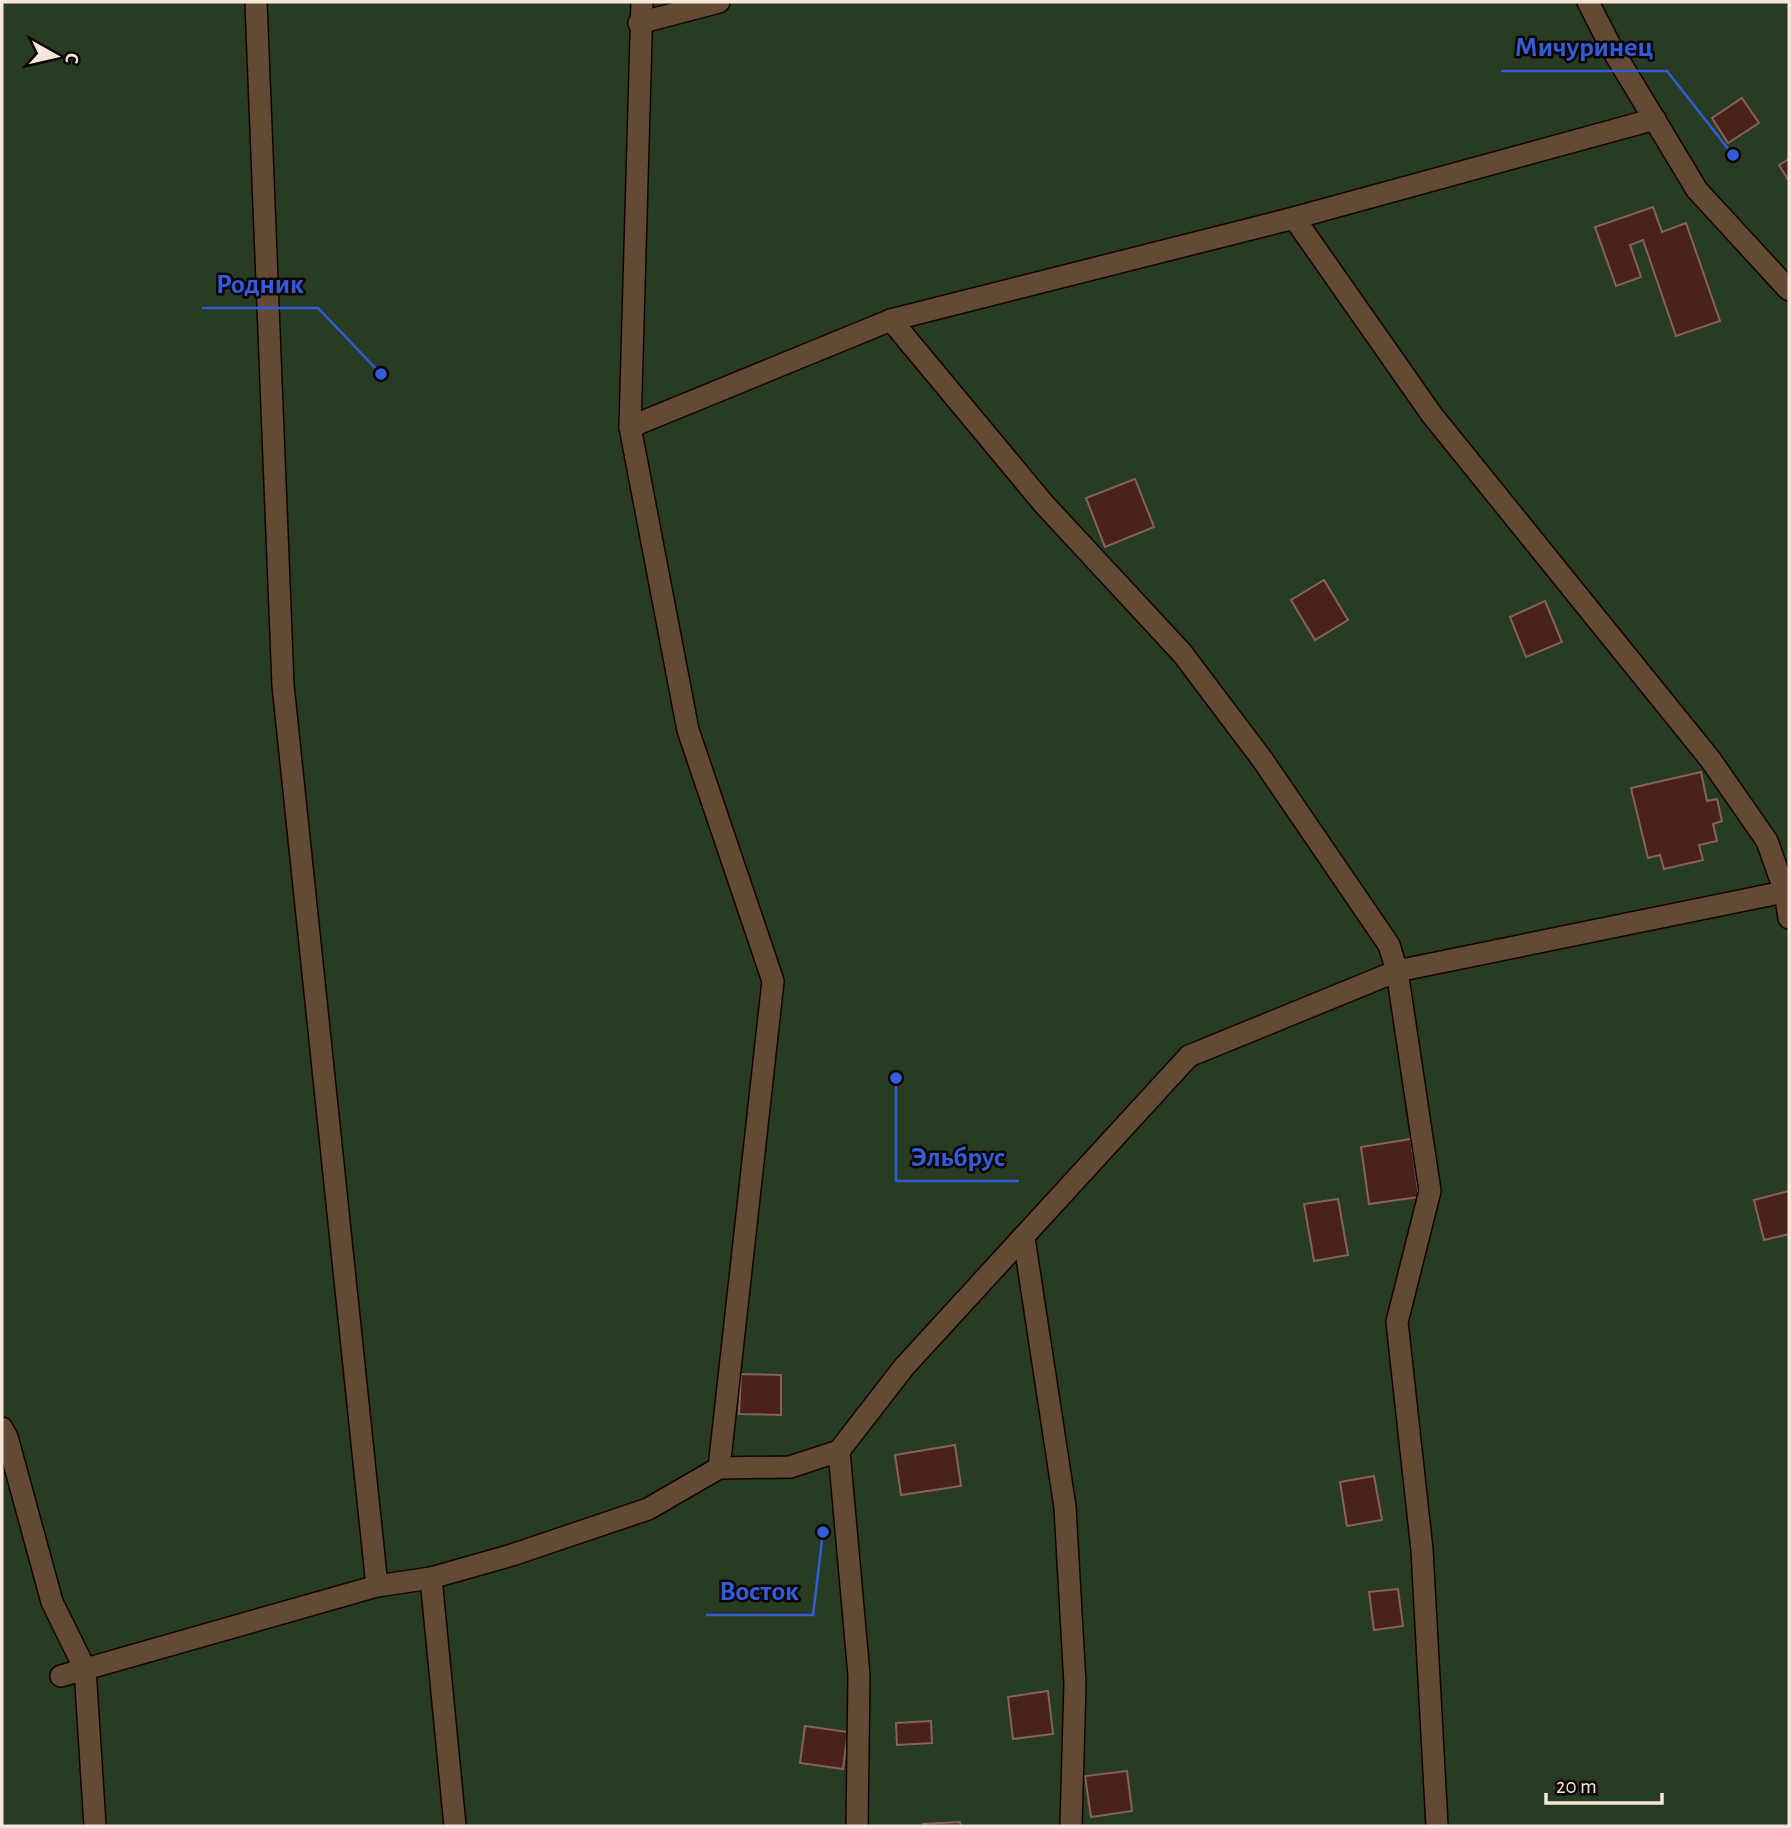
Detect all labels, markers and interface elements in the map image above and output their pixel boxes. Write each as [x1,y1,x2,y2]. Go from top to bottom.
north arrow [21,21,91,91]
callout: Мичуринец [1501,22,1667,71]
text: Мичуринец [1515,34,1653,62]
text: С [61,52,81,65]
callout: Родник [202,259,318,308]
text: Родник [216,271,304,299]
callout: Эльбрус [896,1132,1019,1181]
text: Эльбрус [911,1144,1005,1172]
callout: Восток [706,1566,813,1615]
text: Восток [719,1578,799,1606]
scale bar [1546,1762,1662,1806]
text: 20 m [1556,1776,1597,1797]

